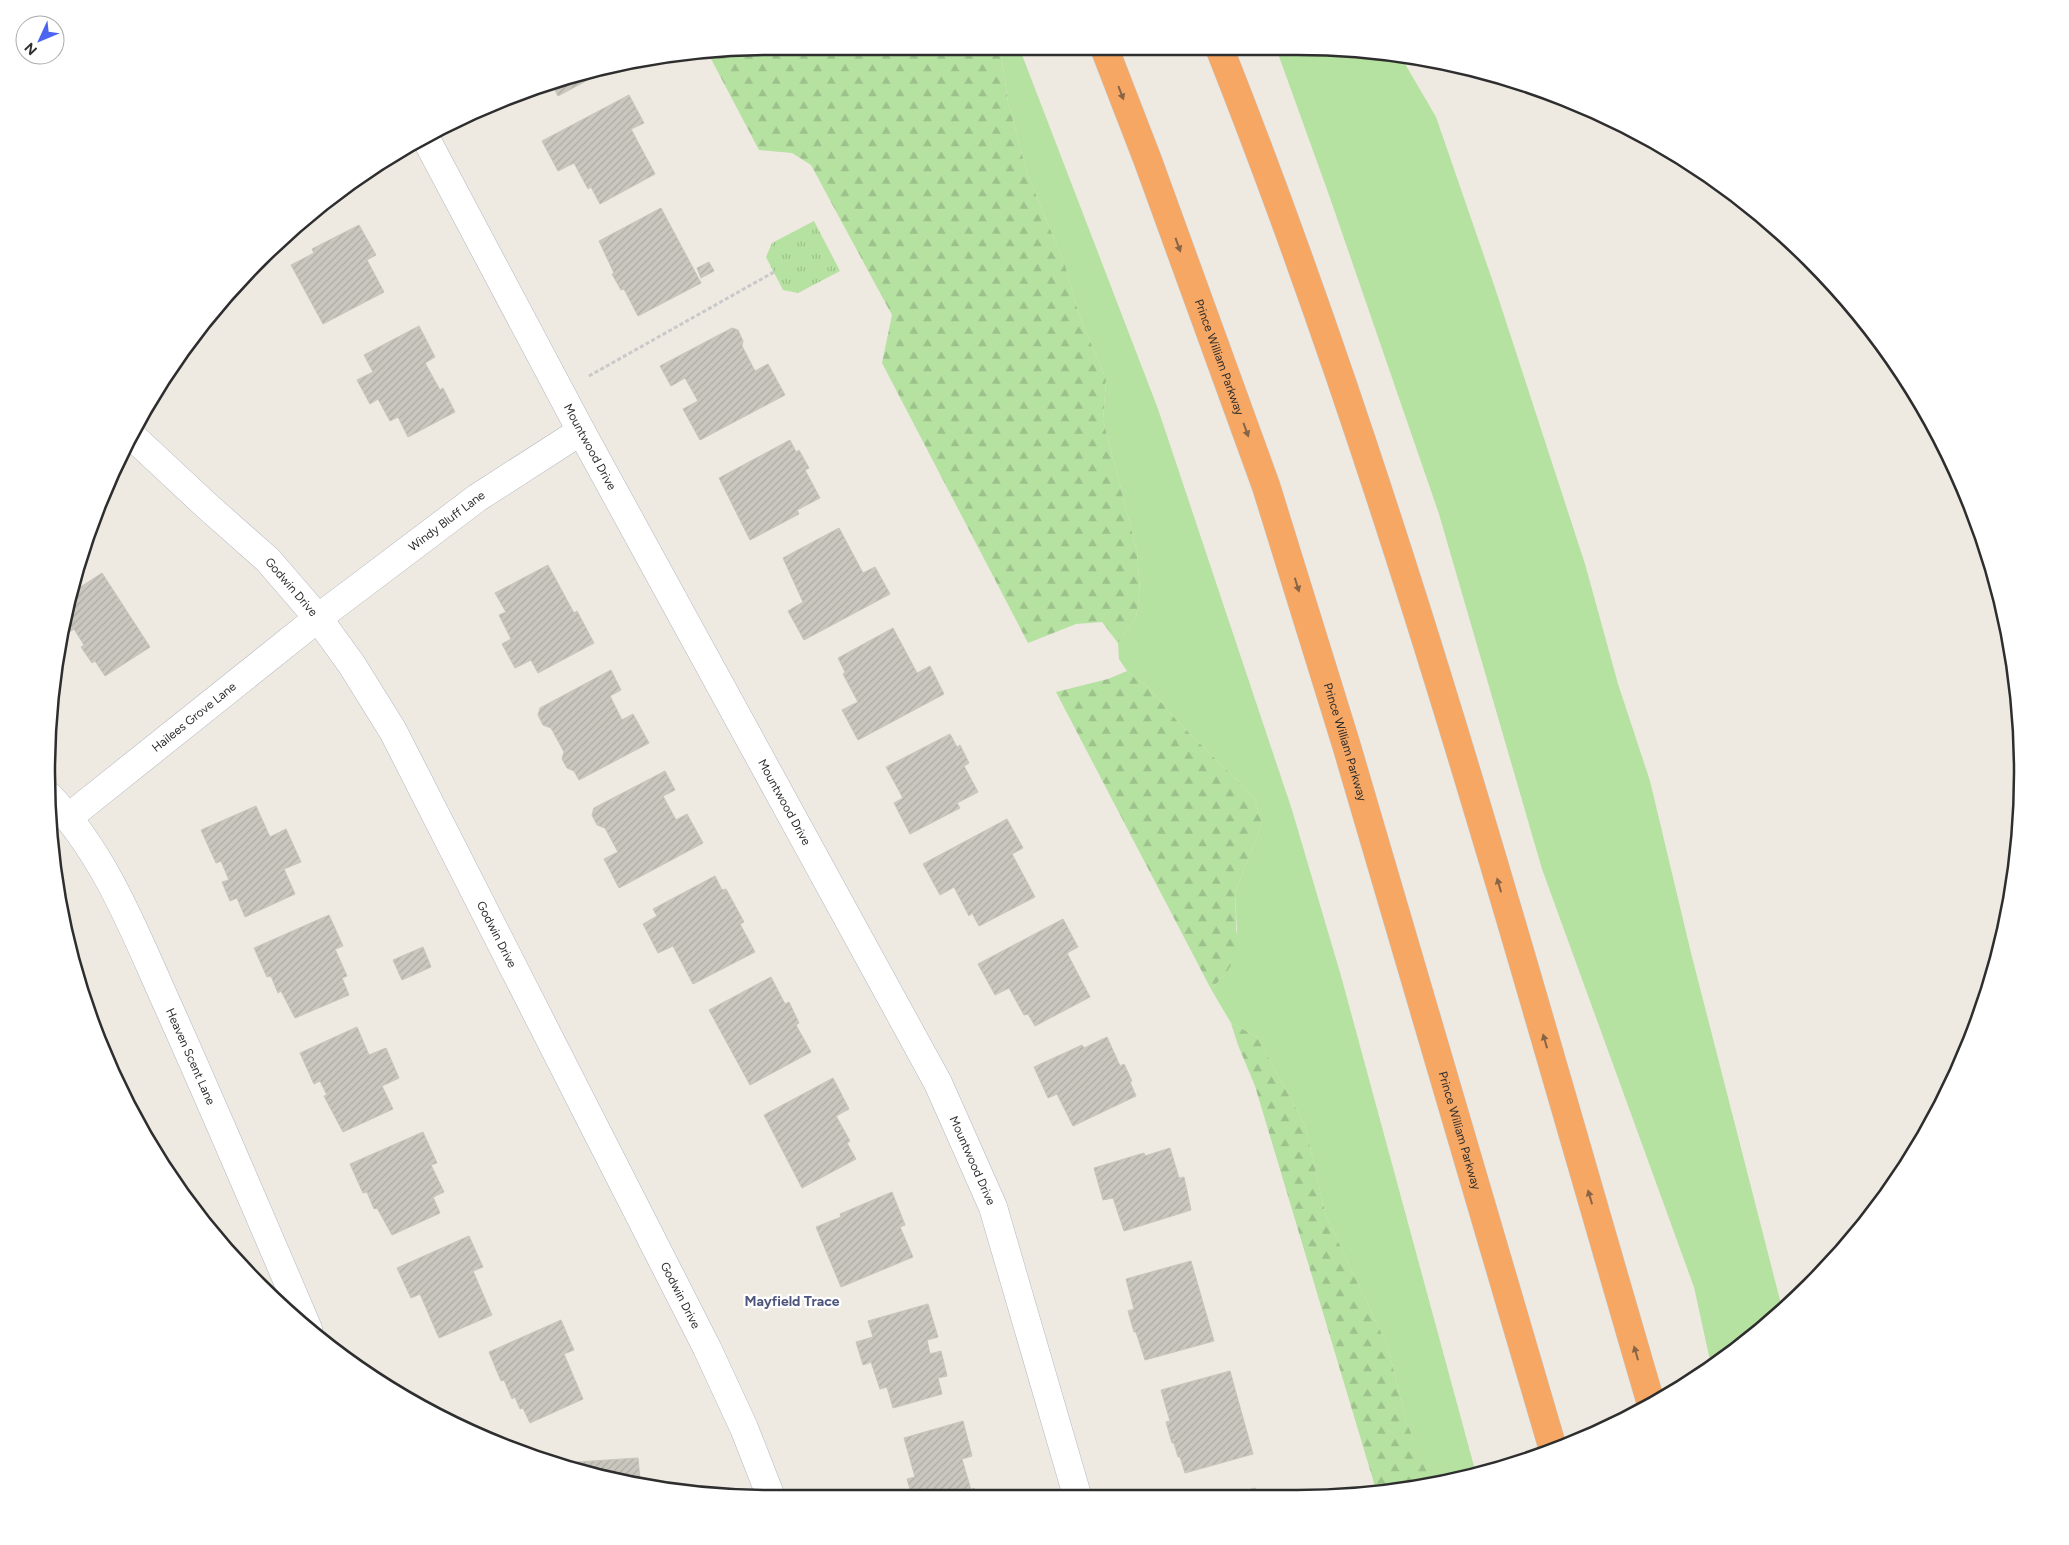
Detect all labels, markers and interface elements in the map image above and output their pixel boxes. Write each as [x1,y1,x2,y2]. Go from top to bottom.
north arrow [15,15,65,65]
text: N [21,39,41,58]
one-way arrow [1118,85,1125,100]
one-way arrow [1175,237,1182,252]
street label: Prince William Parkway [1192,297,1247,418]
street label: Mountwood Drive [561,401,619,493]
one-way arrow [1243,423,1250,438]
street label: Windy Bluff Lane [406,488,488,554]
street label: Godwin Drive [262,555,321,619]
one-way arrow [1293,577,1301,592]
street label: Hailees Grove Lane [149,679,239,755]
street label: Prince William Parkway [1321,681,1370,804]
street label: Mountwood Drive [755,757,814,848]
one-way arrow [1495,878,1503,893]
street label: Godwin Drive [474,899,519,970]
street label: Heaven Scent Lane [163,1006,218,1107]
one-way arrow [1540,1034,1548,1049]
street label: Prince William Parkway [1436,1070,1484,1192]
street label: Mountwood Drive [947,1114,998,1208]
one-way arrow [1586,1190,1594,1205]
street label: Godwin Drive [657,1260,703,1331]
district label: Mayfield Trace [744,1293,840,1310]
one-way arrow [1632,1346,1640,1361]

